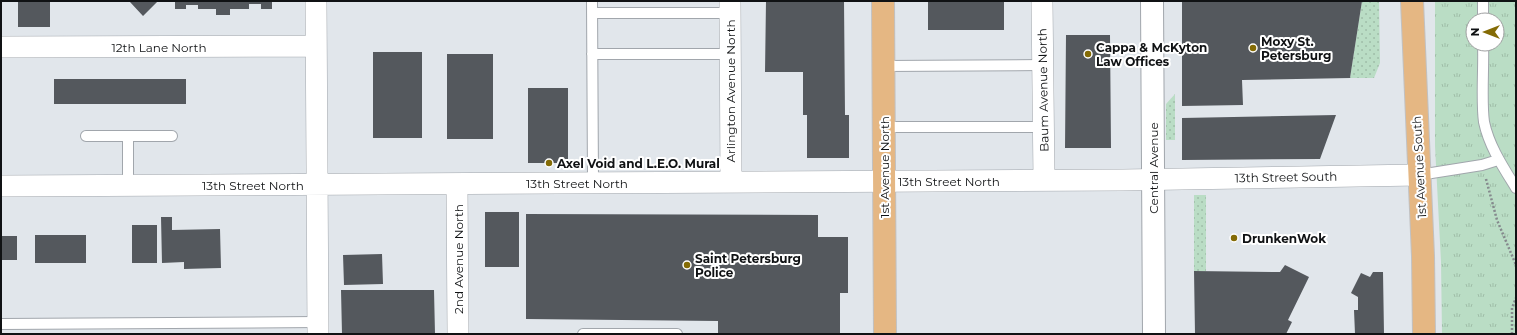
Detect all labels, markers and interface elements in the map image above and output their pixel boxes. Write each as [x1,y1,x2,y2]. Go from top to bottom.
north arrow [1465,12,1505,52]
street label: Arlington Avenue North [723,19,738,163]
street label: Baum Avenue North [1034,28,1052,152]
text: N [1468,28,1482,36]
place label: Moxy St. Petersburg [1261,34,1331,63]
street label: 12th Lane North [111,40,207,55]
place label: Cappa & McKyton Law Offices [1096,40,1207,69]
marker: Moxy St. Petersburg [1248,43,1258,53]
marker: Cappa & McKyton Law Offices [1083,49,1093,59]
street label: 1st Avenue South [1409,115,1429,219]
street label: 1st Avenue North [877,116,892,218]
street label: Central Avenue [1146,122,1161,214]
place label: Axel Void and L.E.O. Mural [556,156,720,171]
marker: Axel Void and L.E.O. Mural [544,158,554,168]
street label: 13th Street South [1235,169,1337,185]
street label: 13th Street North [898,174,1000,189]
street label: 13th Street North [526,176,628,191]
street label: 13th Street North [202,178,304,193]
street label: 2nd Avenue North [451,204,466,314]
place label: DrunkenWok [1242,231,1326,246]
marker: DrunkenWok [1229,233,1239,243]
place label: Saint Petersburg Police [695,251,801,280]
marker: Saint Petersburg Police [682,260,692,270]

